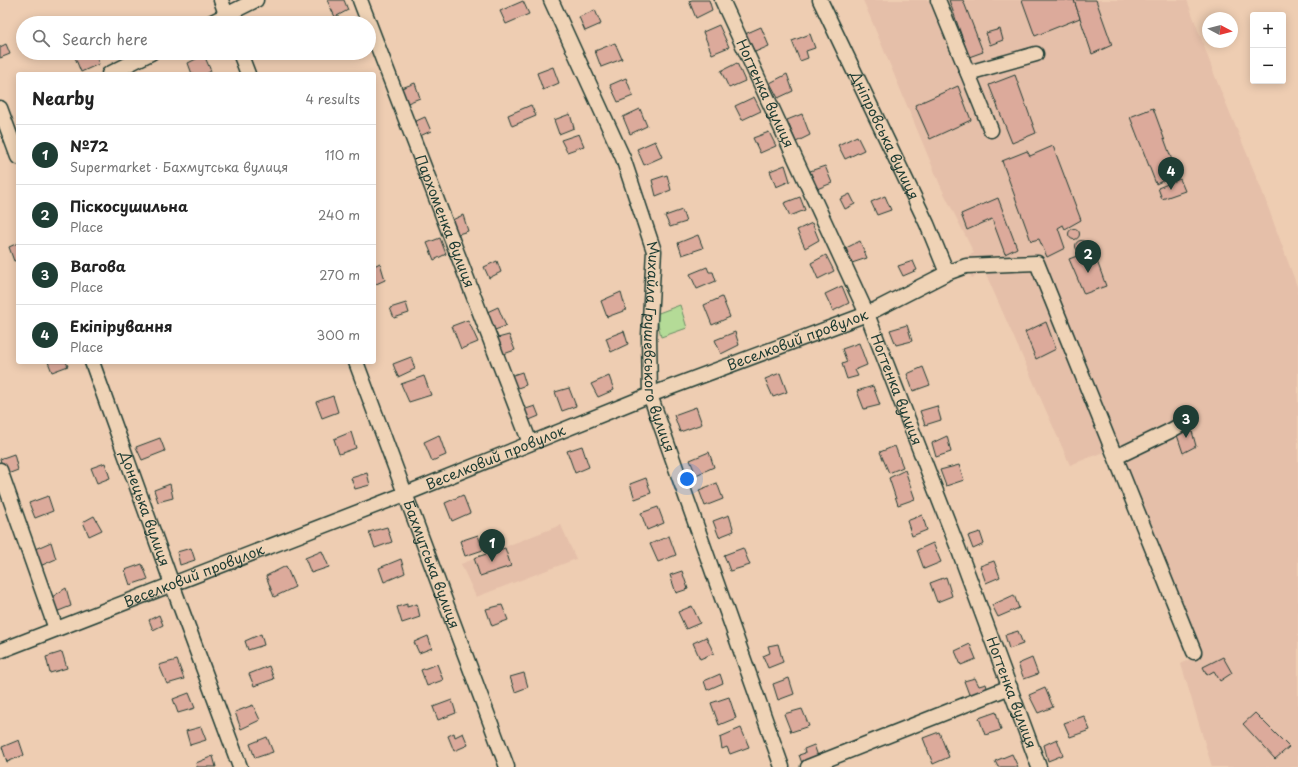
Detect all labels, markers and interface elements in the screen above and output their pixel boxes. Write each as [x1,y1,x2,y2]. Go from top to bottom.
north arrow [1202,12,1238,48]
map controls [1250,12,1286,84]
button: + [1250,12,1286,48]
search box [16,16,376,60]
icon: search [30,27,52,49]
text: Search here [62,27,148,50]
street label: Ногтенка вулиця [731,36,800,151]
button: − [1250,48,1286,84]
street label: Дніпровська вулиця [845,66,925,203]
text: Nearby [32,85,94,111]
text: 4 results [306,89,360,108]
text: №72 [70,134,109,157]
text: 1 [42,145,48,164]
text: 110 m [325,145,360,164]
street label: Пархоменка вулиця [410,152,480,291]
text: Supermarket · Бахмутська вулиця [70,157,288,176]
pin: 4 [1158,157,1184,190]
text: Піскосушильна [70,194,188,217]
text: 2 [40,205,50,224]
text: 240 m [318,205,360,224]
text: Place [70,217,103,236]
street label: Михайла Грушевського вулиця [639,238,681,455]
pin: 2 [1075,240,1101,273]
text: Вагова [70,254,126,277]
text: 3 [41,265,49,284]
text: 270 m [319,265,360,284]
text: Place [70,277,103,296]
street label: Веселковий провулок [724,303,871,375]
text: Екіпірування [70,314,173,337]
text: 4 [41,325,49,344]
text: 300 m [316,325,360,344]
street label: Ногтенка вулиця [866,331,928,448]
text: Place [70,337,103,356]
pin: 3 [1173,405,1199,438]
street label: Веселковий провулок [422,419,569,495]
street label: Донецька вулиця [115,447,176,569]
your location [677,469,697,489]
street label: Бахмутська вулиця [398,497,465,631]
pin: 1 [479,529,505,562]
street label: Веселковий провулок [120,538,268,612]
street label: Ногтенка вулиця [982,634,1042,751]

